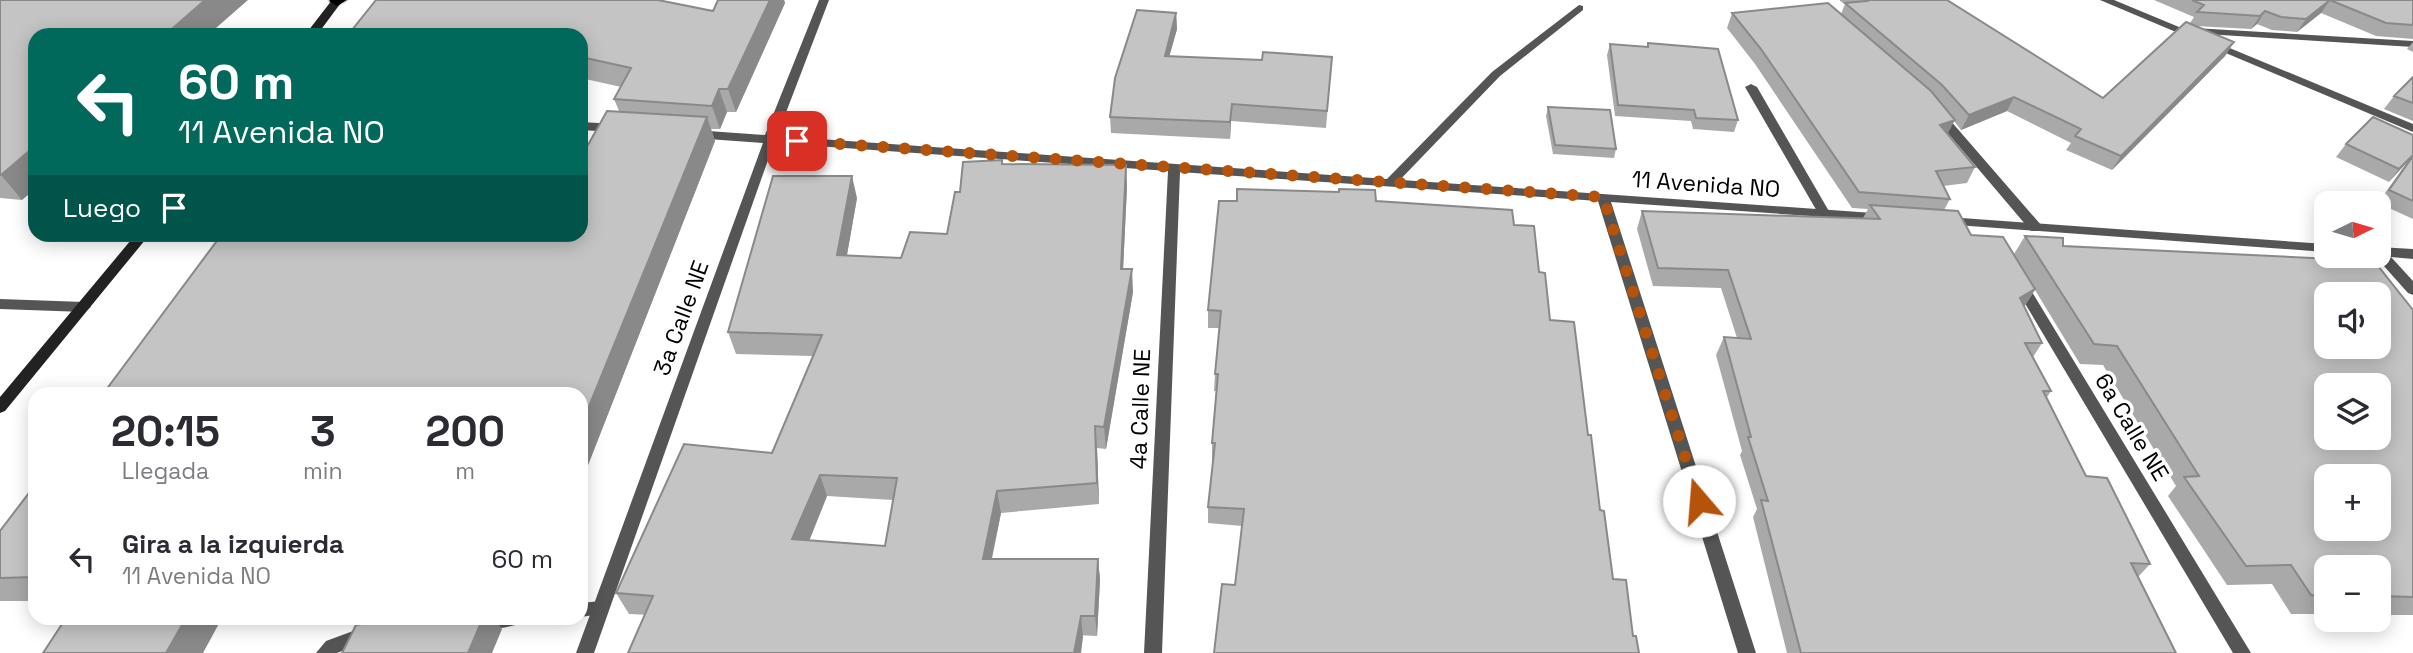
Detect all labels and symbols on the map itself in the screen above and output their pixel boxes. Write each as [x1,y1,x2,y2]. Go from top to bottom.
pin [767,111,827,171]
street label: 11 Avenida NO [1631,164,1781,204]
north arrow [2314,191,2390,268]
street label: 3a Calle NE [646,256,716,380]
street label: 4a Calle NE [1123,348,1157,470]
street label: 6a Calle NE [2088,368,2176,486]
position arrow [1662,464,1736,538]

